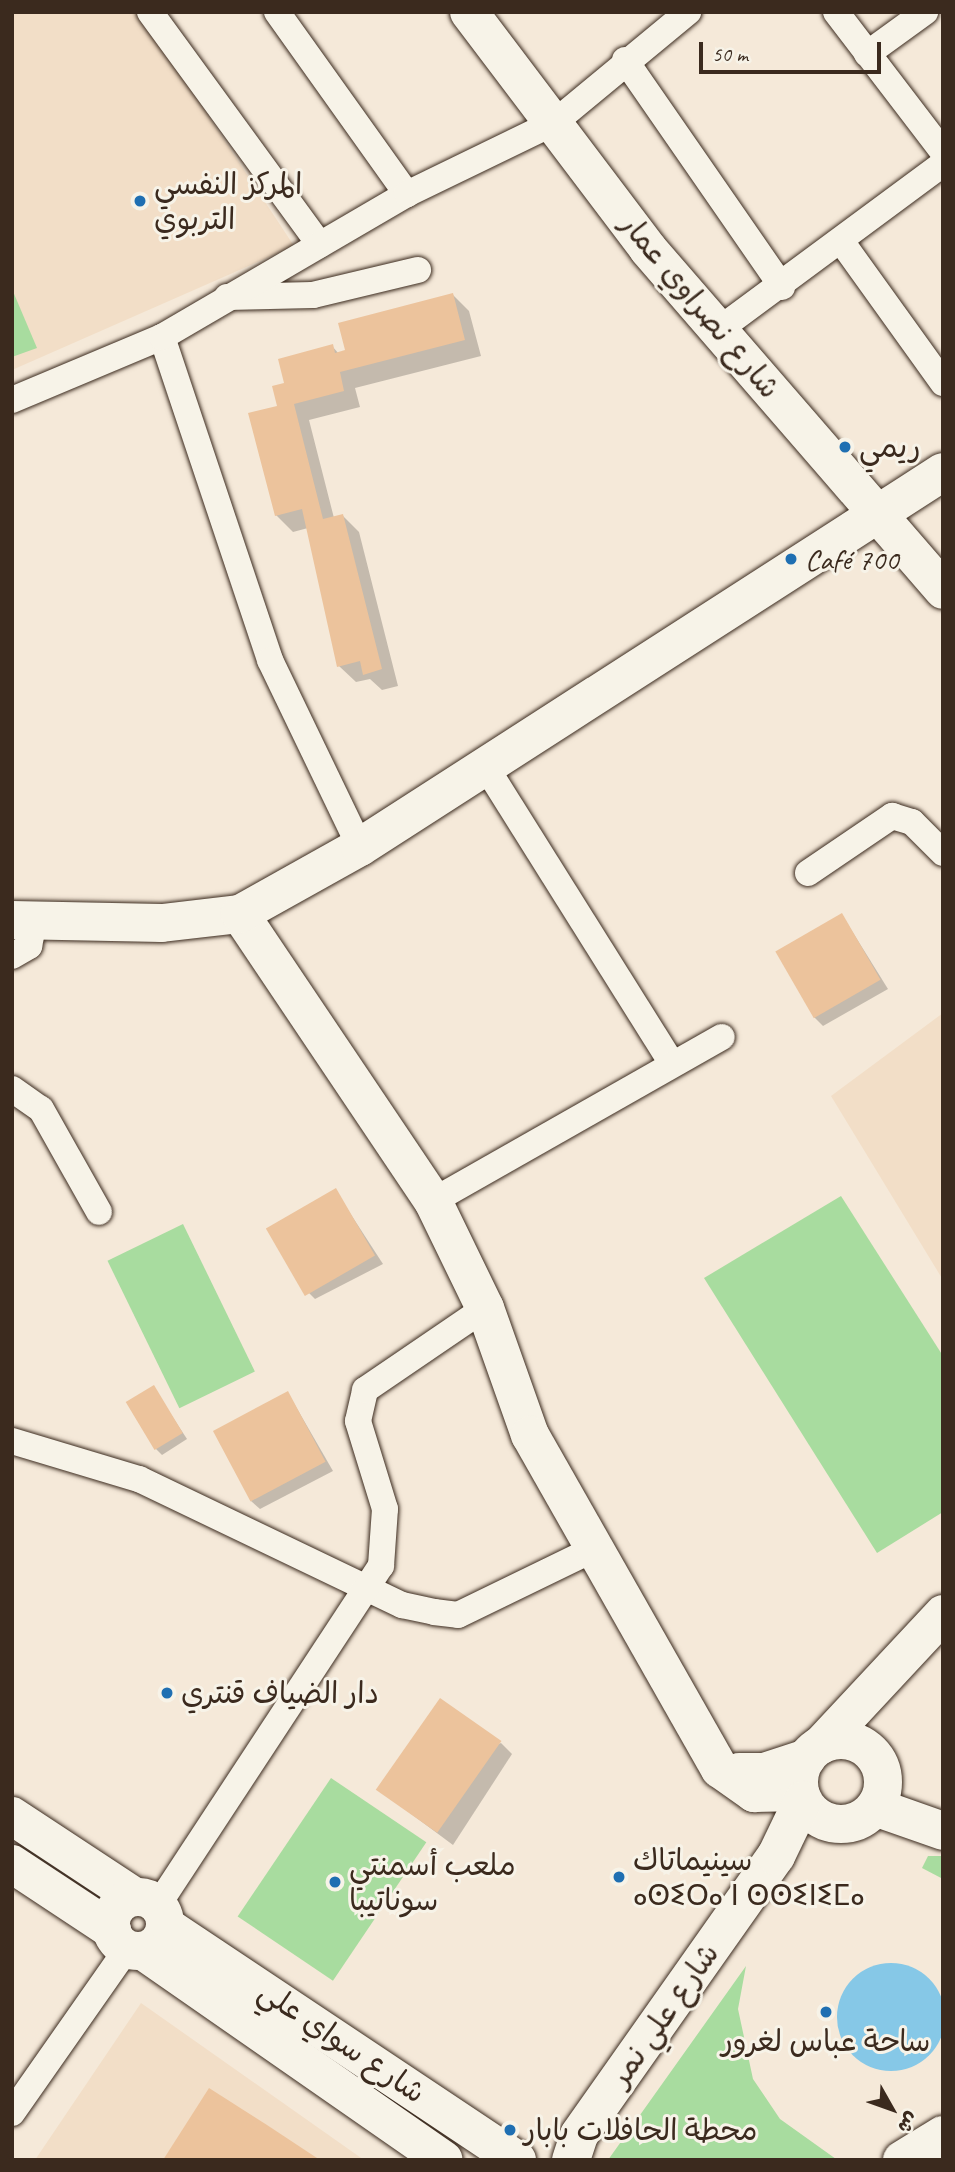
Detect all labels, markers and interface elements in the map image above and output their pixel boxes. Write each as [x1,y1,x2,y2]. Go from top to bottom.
scale bar [703,28,885,72]
text: 50 m [712,41,748,67]
place label: المركز النفسي التربوي [154,166,302,236]
marker: المركز النفسي التربوي [132,193,148,209]
street label: شارع نصراوي عمار [612,206,788,406]
place label: ريمي [859,429,921,465]
marker: ريمي [837,439,853,455]
place label: Café 700 [805,541,899,577]
marker: Café 700 [783,551,799,567]
place label: دار الضياف قنتري [181,1675,379,1711]
marker: دار الضياف قنتري [159,1685,175,1701]
place label: سينيماتاك ⴰⵙⵉⵔⴰ ⵏ ⵙⵙⵉⵏⵉⵎⴰ [633,1842,865,1912]
place label: ملعب أسمنتي سوناتيبا [349,1847,516,1918]
marker: سينيماتاك ⴰⵙⵉⵔⴰ ⵏ ⵙⵙⵉⵏⵉⵎⴰ [611,1869,627,1885]
marker: ملعب أسمنتي سوناتيبا [327,1874,343,1890]
street label: شارع علي نمر [602,1937,726,2093]
street label: شارع سواي علي [252,1973,432,2111]
marker: ساحة عباس لغرور [818,2004,834,2020]
place label: ساحة عباس لغرور [721,2023,931,2059]
north arrow [857,2074,927,2144]
text: ش [892,2107,924,2138]
place label: محطة الحافلات بابار [524,2112,757,2148]
marker: محطة الحافلات بابار [502,2122,518,2138]

